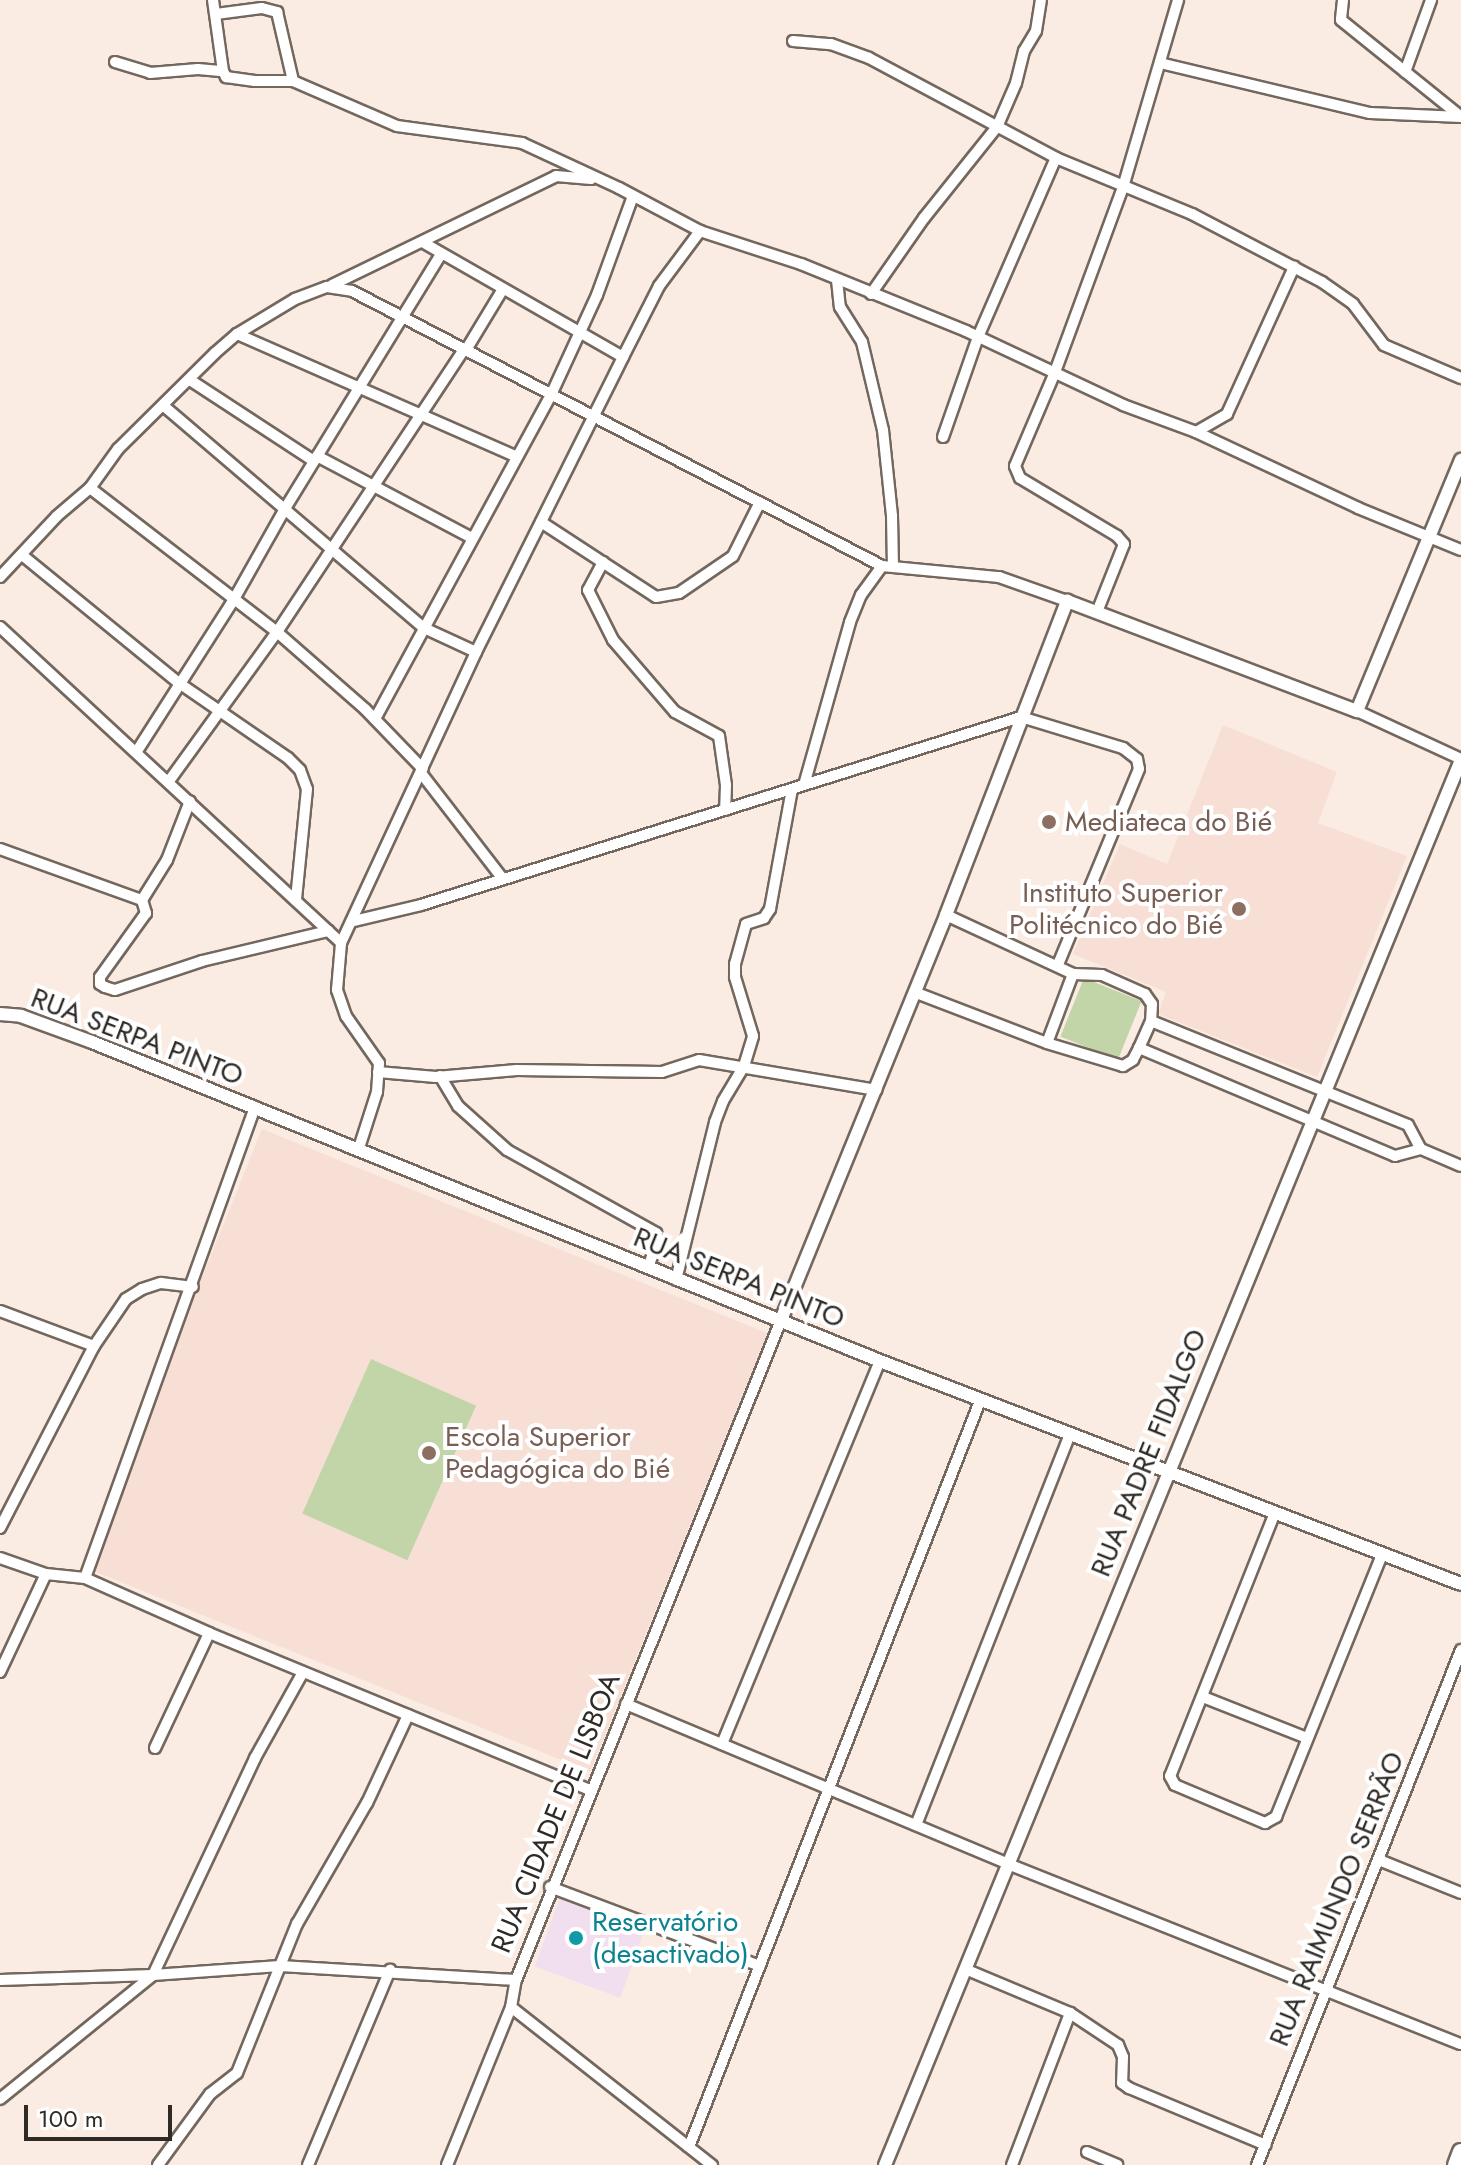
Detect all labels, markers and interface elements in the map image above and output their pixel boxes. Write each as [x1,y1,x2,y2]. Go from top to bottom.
place label: Mediateca do Bié [1065,805,1272,839]
marker: Mediateca do Bié [1040,813,1058,831]
place label: Instituto Superior Politécnico do Bié [1009,876,1223,942]
marker: Instituto Superior Politécnico do Bié [1230,900,1248,918]
street label: RUA SERPA PINTO [26,981,248,1093]
street label: RUA SERPA PINTO [629,1220,849,1336]
street label: RUA PADRE FIDALGO [1084,1325,1214,1581]
place label: Escola Superior Pedagógica do Bié [445,1420,670,1486]
marker: Escola Superior Pedagógica do Bié [420,1444,438,1462]
street label: RUA CIDADE DE LISBOA [484,1668,628,1958]
street label: RUA RAIMUNDO SERRÃO [1263,1747,1411,2051]
place label: Reservatório (desactivado) [592,1905,749,1971]
marker: Reservatório (desactivado) [567,1929,585,1947]
scale bar [28,2089,176,2139]
text: 100 m [38,2101,104,2136]

